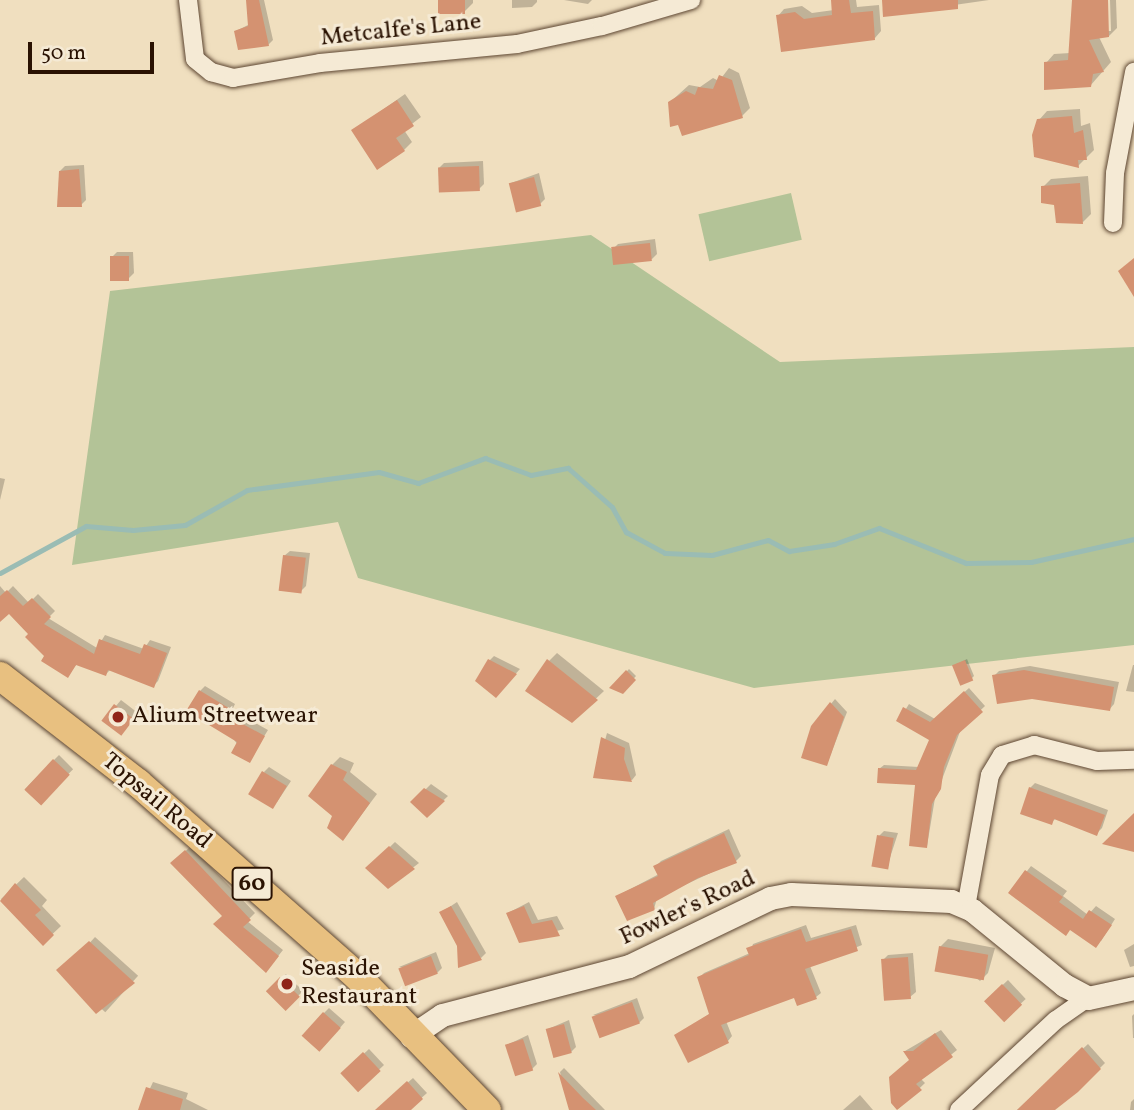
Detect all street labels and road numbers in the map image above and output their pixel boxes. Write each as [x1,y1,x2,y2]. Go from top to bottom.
street label: Metcalfe's Lane [319,8,483,54]
street label: Topsail Road [95,748,217,856]
road number: 60 [231,864,273,904]
street label: Fowler's Road [616,865,760,953]

